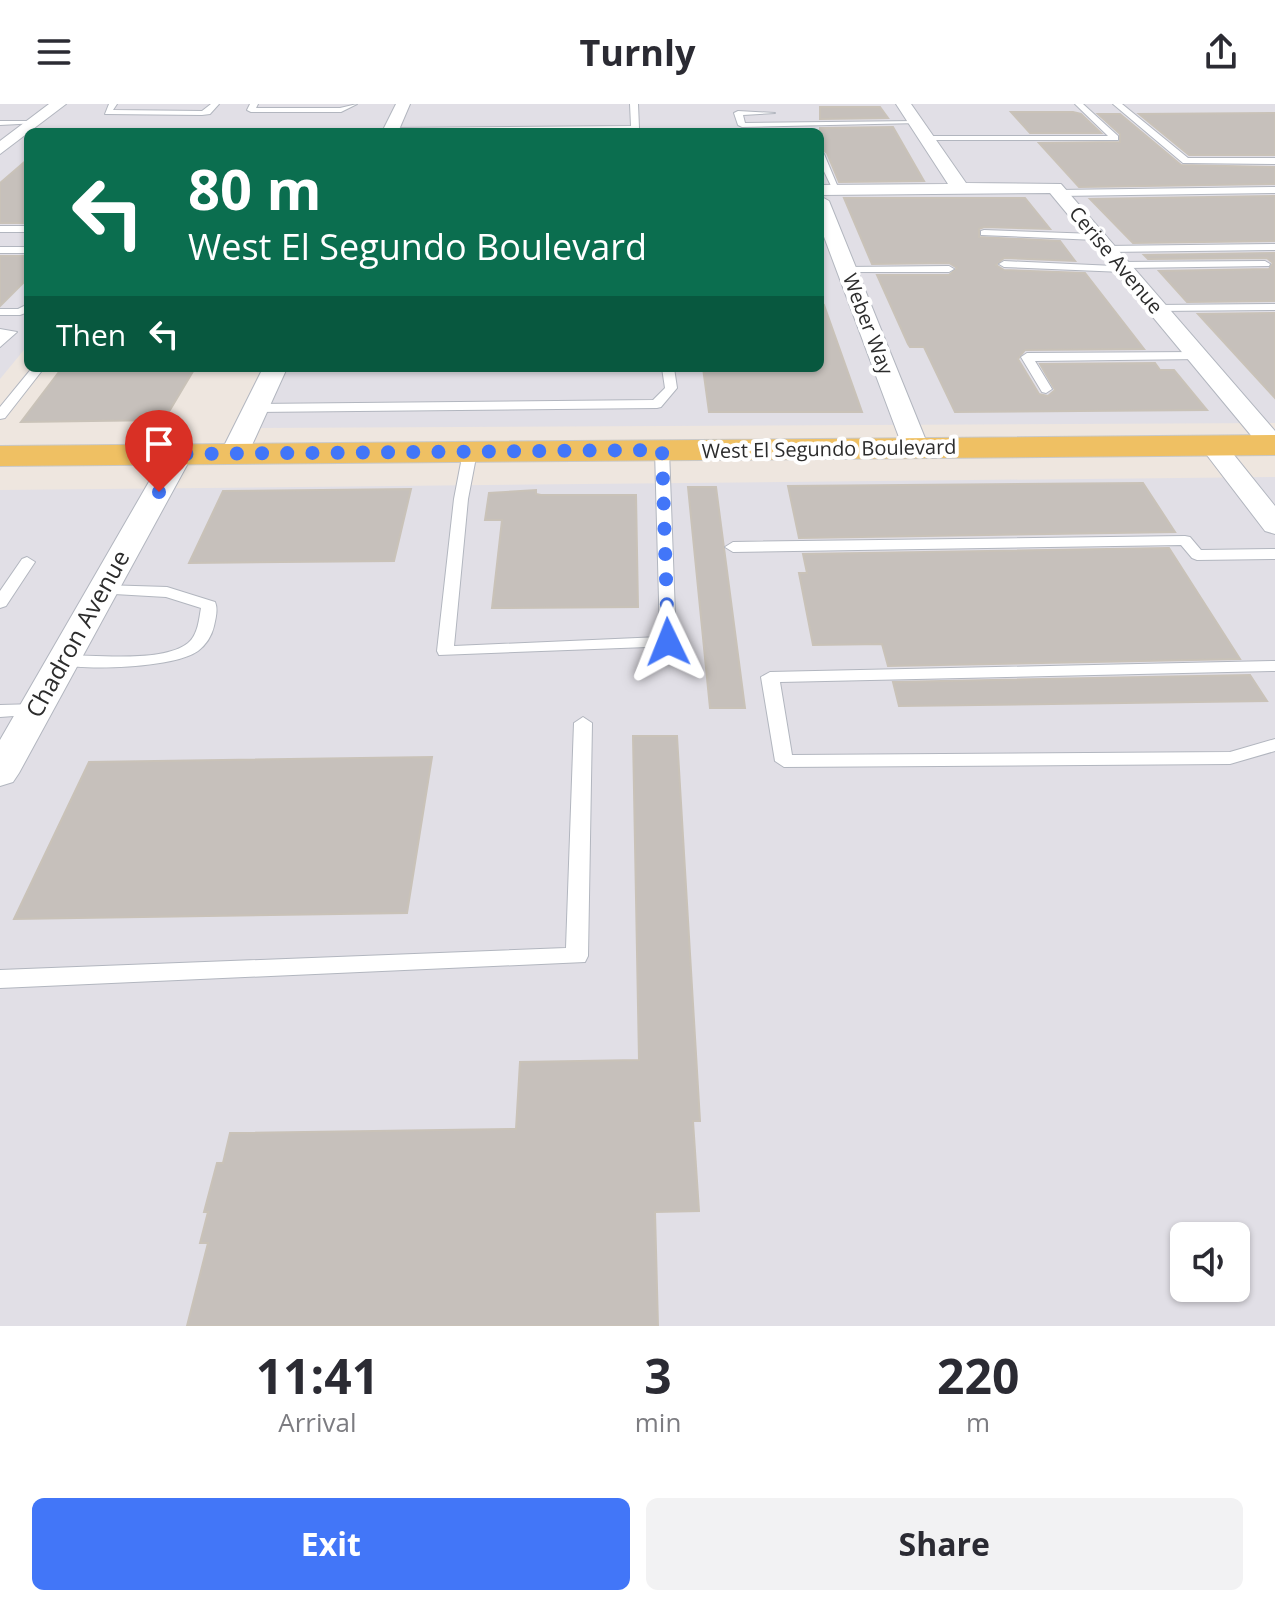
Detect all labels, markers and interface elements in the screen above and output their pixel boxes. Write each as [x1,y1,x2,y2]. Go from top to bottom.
text: Turnly [580,28,695,77]
icon: menu [32,30,76,74]
icon: share [1199,30,1243,74]
text: 80 m [188,150,322,226]
icon: left [56,160,160,264]
street label: Cerise Avenue [1063,200,1169,319]
text: West El Segundo Boulevard [188,222,647,271]
street label: Weber Way [837,269,900,379]
icon: left [142,312,186,356]
text: Then [56,314,126,355]
pin [125,410,193,492]
icon: arrive [137,422,181,466]
street label: West El Segundo Boulevard [701,433,957,464]
street label: Chadron Avenue [17,544,136,723]
position arrow [626,600,710,684]
map controls [1170,1222,1250,1302]
button: sound [1170,1222,1250,1302]
text: 11:41 [256,1343,379,1408]
text: 3 [644,1343,672,1408]
text: 220 [937,1343,1019,1408]
text: Arrival [278,1404,357,1440]
text: min [635,1404,681,1440]
text: m [966,1404,990,1440]
button: Exit [32,1498,630,1590]
button: Share [646,1498,1243,1590]

